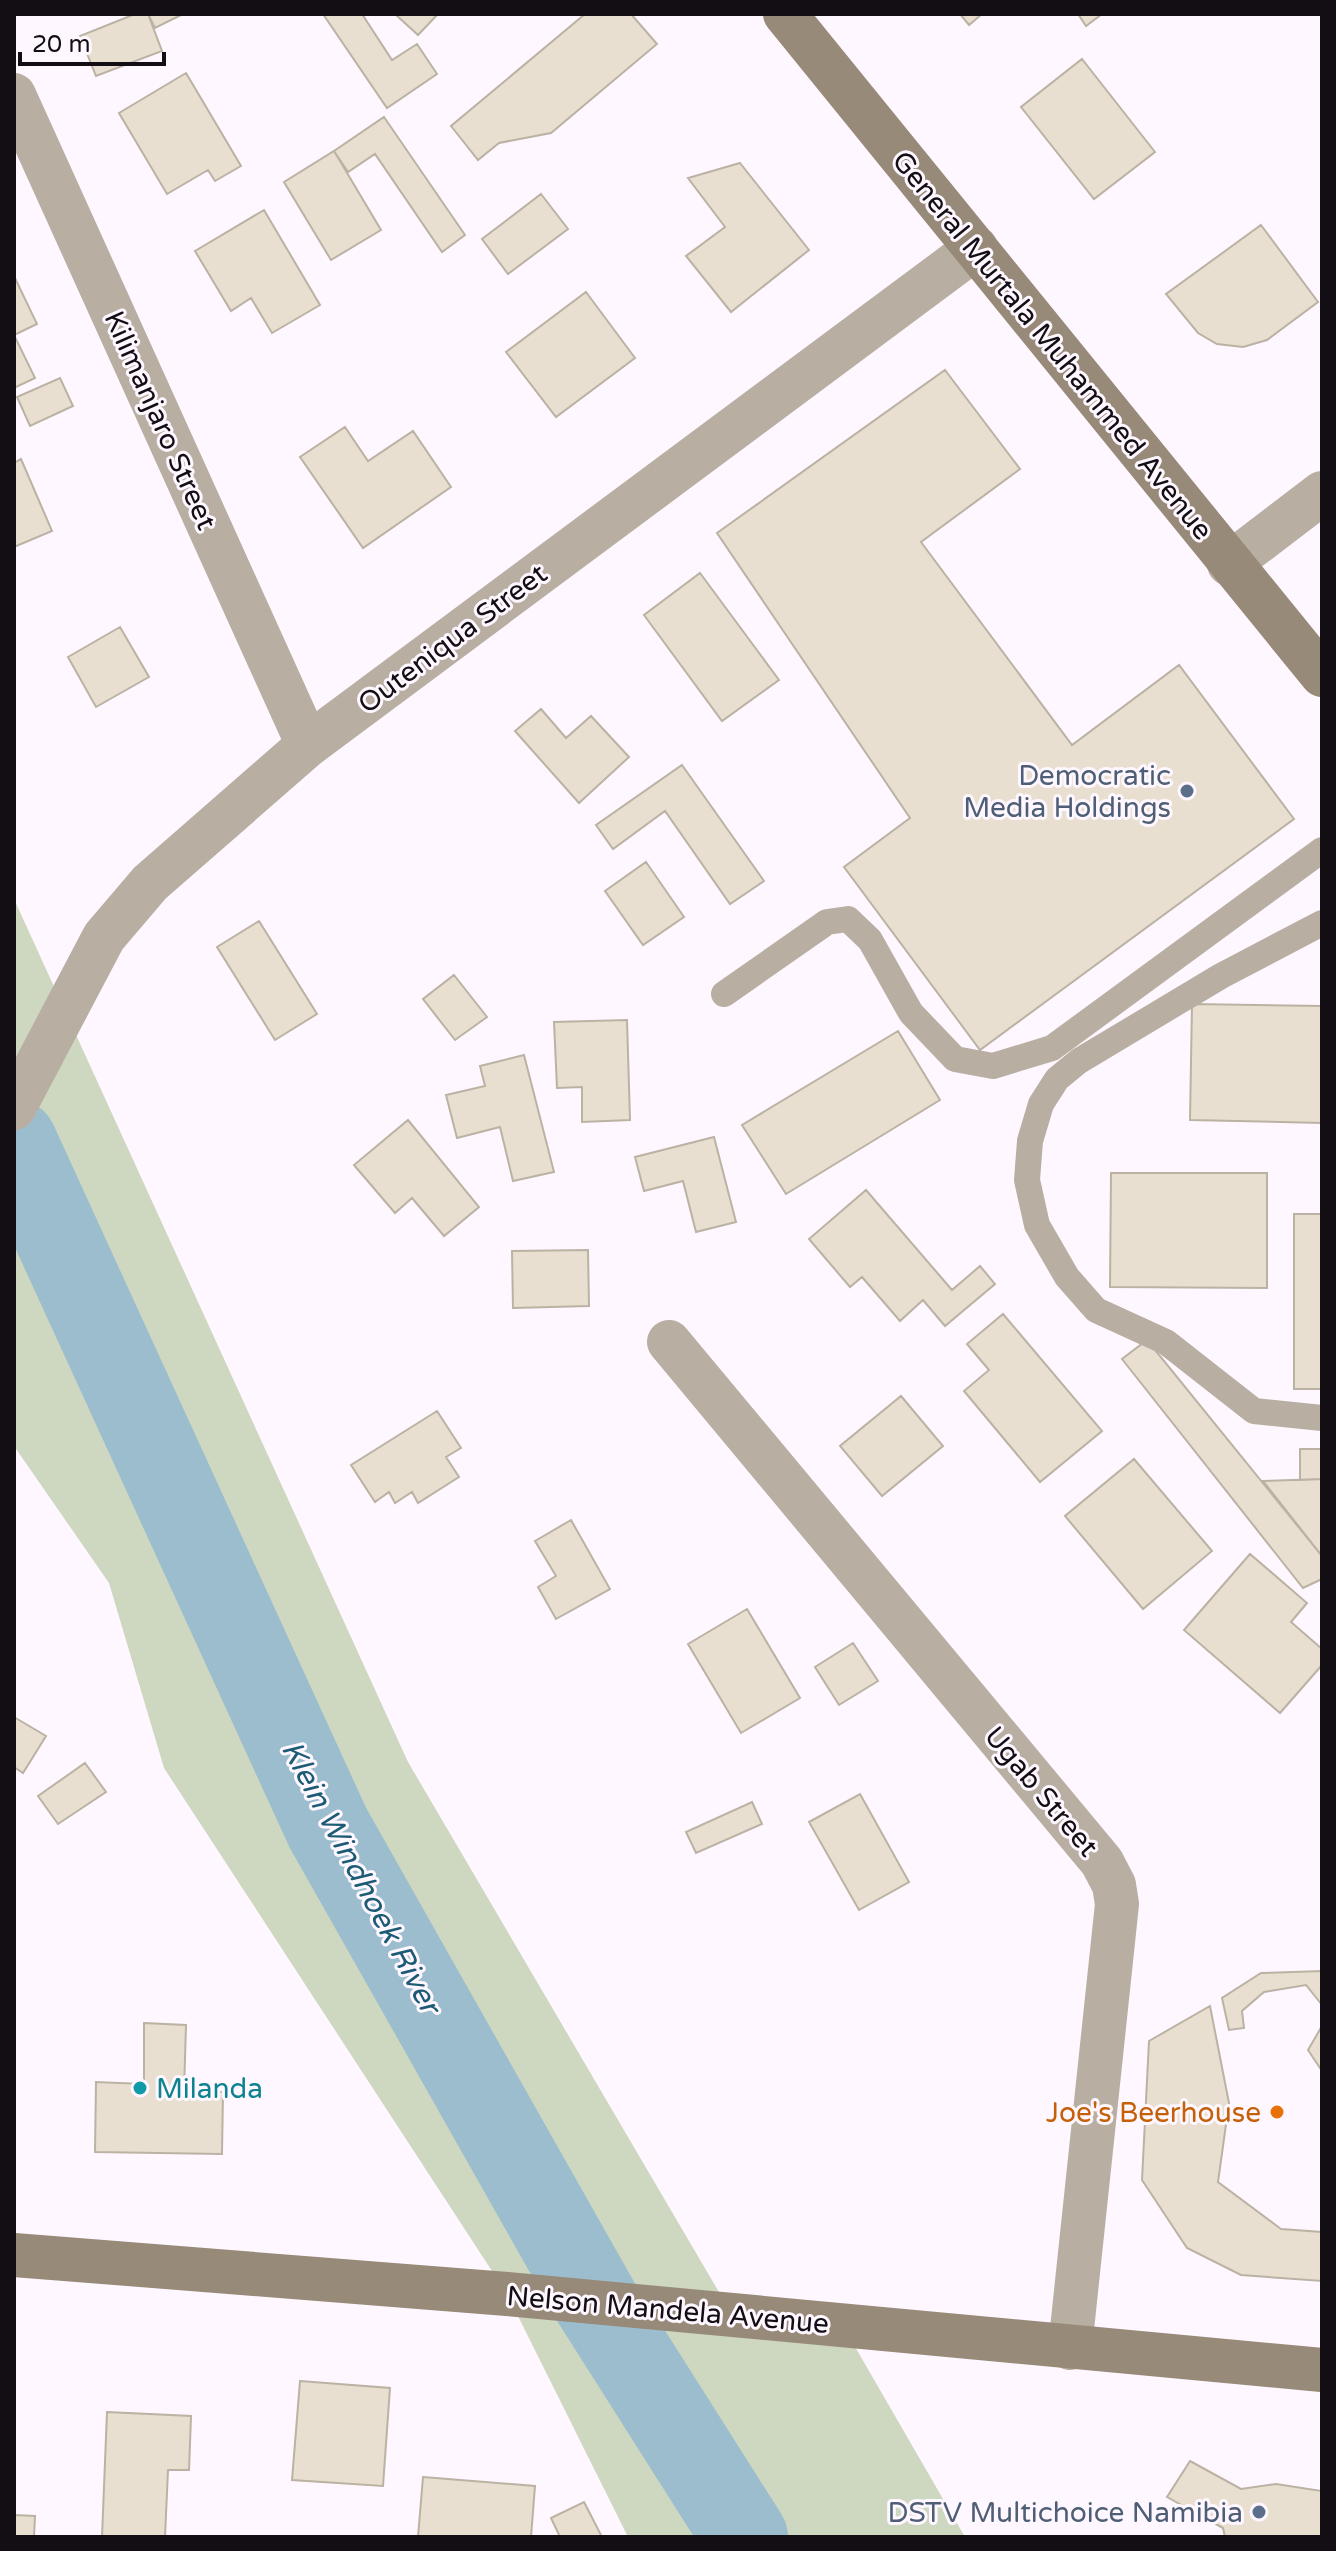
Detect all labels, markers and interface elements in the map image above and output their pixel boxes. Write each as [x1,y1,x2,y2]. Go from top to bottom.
scale bar [20,16,164,66]
text: 20 m [32,30,90,59]
street label: General Murtala Muhammed Avenue [885,144,1220,547]
street label: Kilimanjaro Street [97,306,224,535]
street label: Outeniqua Street [351,557,554,721]
place label: Democratic Media Holdings [963,759,1171,825]
marker: Democratic Media Holdings [1178,782,1196,800]
street label: Ugab Street [977,1720,1106,1864]
water label: Klein Windhoek River [273,1735,450,2023]
place label: Milanda [156,2072,263,2106]
marker: Milanda [131,2079,149,2097]
place label: Joe's Beerhouse [1046,2096,1261,2130]
marker: Joe's Beerhouse [1268,2103,1286,2121]
street label: Nelson Mandela Avenue [505,2279,830,2341]
place label: DSTV Multichoice Namibia [887,2496,1243,2530]
marker: DSTV Multichoice Namibia [1250,2503,1268,2521]

